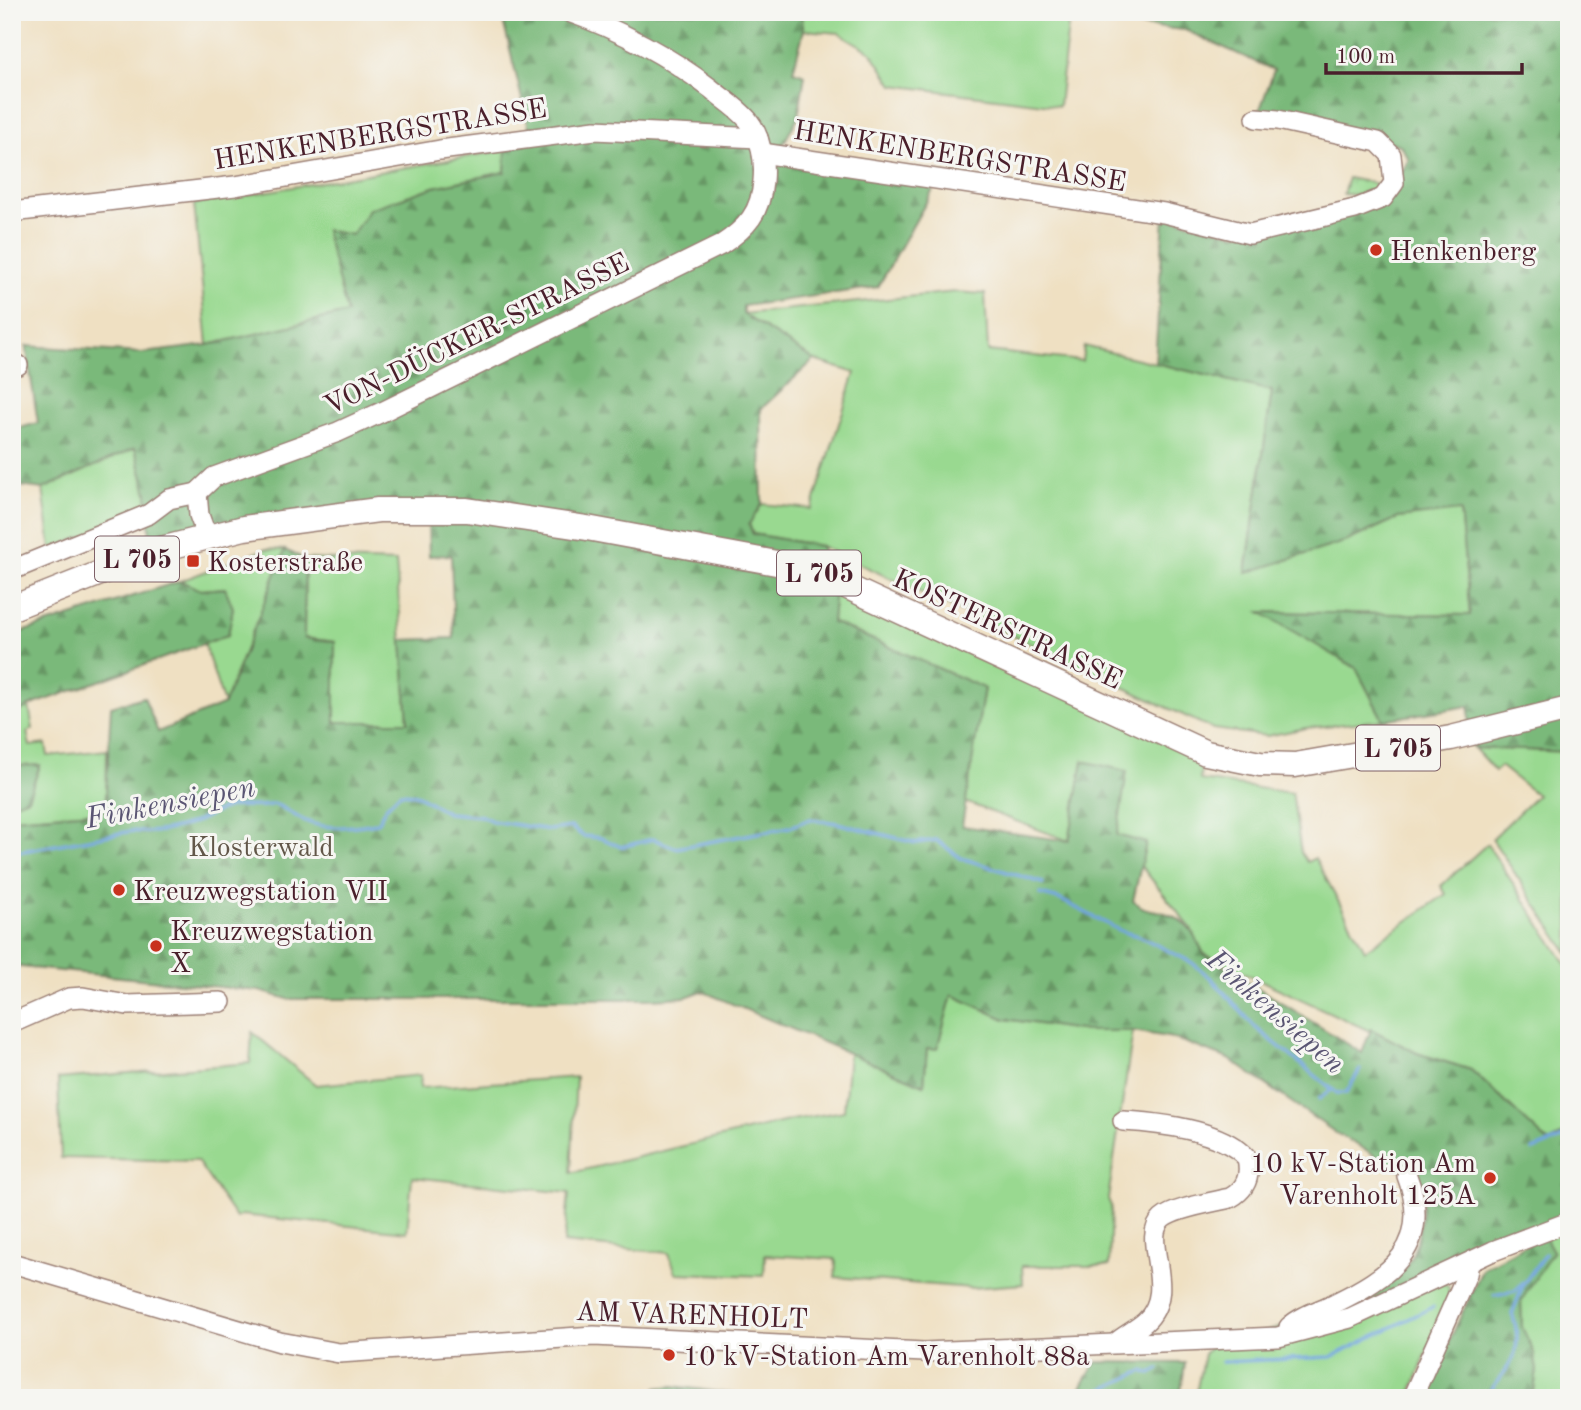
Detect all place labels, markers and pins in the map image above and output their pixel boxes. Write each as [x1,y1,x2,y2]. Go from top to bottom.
place label: Henkenberg [1390,239,1536,267]
marker: Henkenberg [1368,242,1384,258]
place label: Kosterstraße [207,550,363,578]
marker: Kosterstraße [185,553,201,569]
place label: Kreuzwegstation VII [133,879,388,907]
marker: Kreuzwegstation VII [111,882,127,898]
place label: Kreuzwegstation X [170,919,373,979]
marker: Kreuzwegstation X [148,938,164,954]
place label: 10 kV-Station Am Varenholt 125A [1250,1151,1476,1211]
marker: 10 kV-Station Am Varenholt 125A [1482,1170,1498,1186]
place label: 10 kV-Station Am Varenholt 88a [683,1344,1090,1372]
marker: 10 kV-Station Am Varenholt 88a [661,1347,677,1363]

